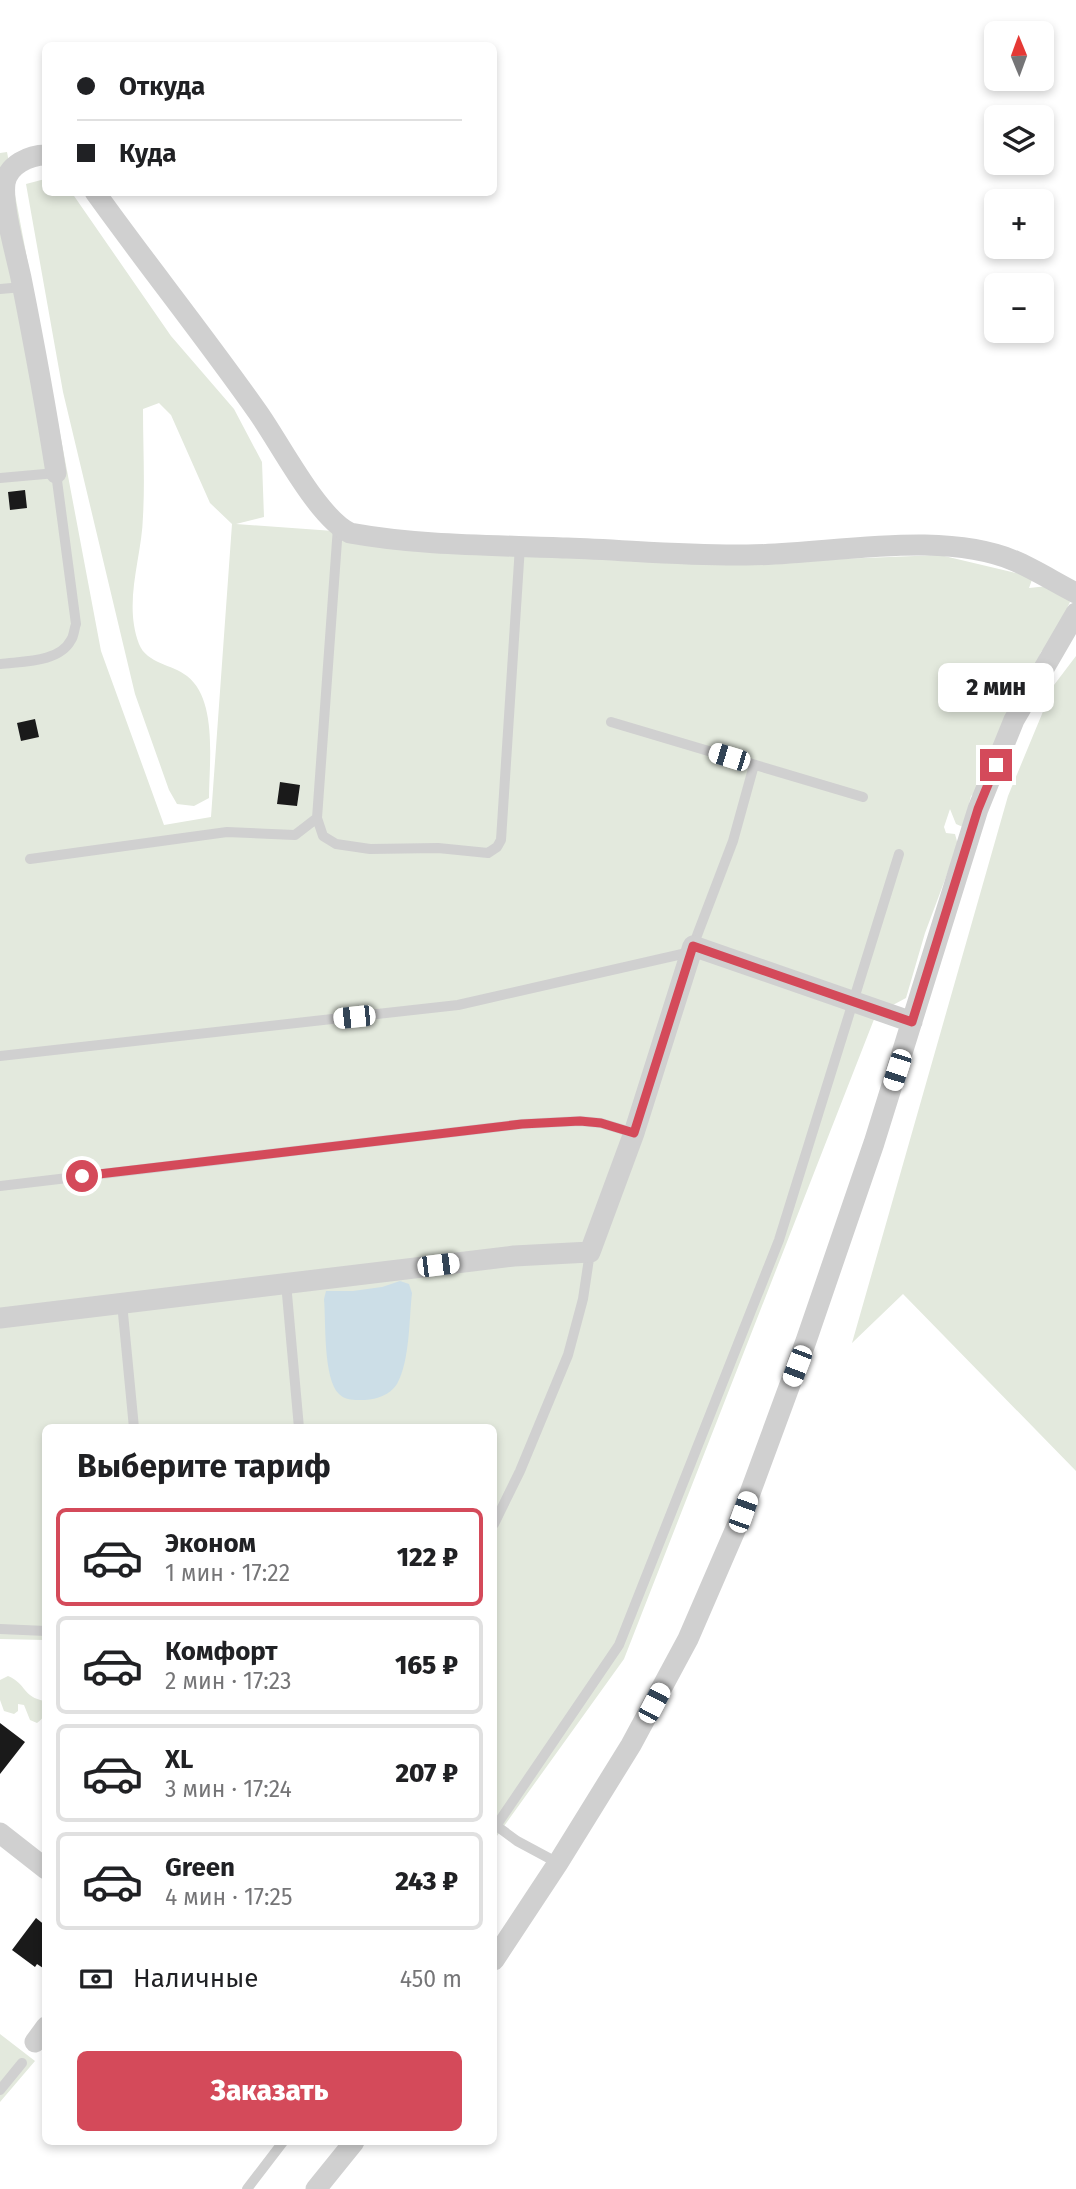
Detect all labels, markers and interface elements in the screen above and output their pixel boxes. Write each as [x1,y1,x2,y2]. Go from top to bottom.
north arrow [984,21,1054,91]
map controls [984,21,1054,343]
text: Откуда [119,71,205,102]
button: layers [984,105,1054,175]
text: Куда [119,138,177,169]
button: + [984,189,1054,259]
button: − [984,273,1054,343]
callout: 2 мин [938,664,1054,712]
text: 2 мин [966,673,1026,701]
car [706,741,753,773]
route end [980,749,1012,781]
car [333,1004,376,1030]
car [881,1047,914,1093]
route start [66,1160,98,1192]
car [416,1252,461,1278]
car [780,1343,815,1389]
text: Выберите тариф [77,1447,331,1485]
car [726,1489,761,1535]
icon: car [81,1526,144,1589]
text: Эконом [165,1528,256,1559]
text: 122 ₽ [397,1542,458,1573]
text: 1 мин · 17:22 [165,1559,290,1587]
icon: car [81,1634,144,1697]
text: Комфорт [165,1636,278,1667]
text: 165 ₽ [395,1650,458,1681]
text: 2 мин · 17:23 [165,1667,292,1695]
car [635,1680,674,1726]
icon: car [81,1742,144,1805]
text: XL [165,1744,193,1775]
text: 207 ₽ [395,1758,458,1789]
text: 3 мин · 17:24 [165,1775,292,1803]
icon: car [81,1850,144,1913]
text: Green [165,1852,235,1883]
text: 243 ₽ [395,1866,458,1897]
text: 4 мин · 17:25 [165,1883,293,1911]
icon: cash [77,1960,115,1998]
text: Наличные [133,1963,258,1994]
text: 450 m [400,1965,462,1993]
button: Заказать [77,2051,462,2131]

